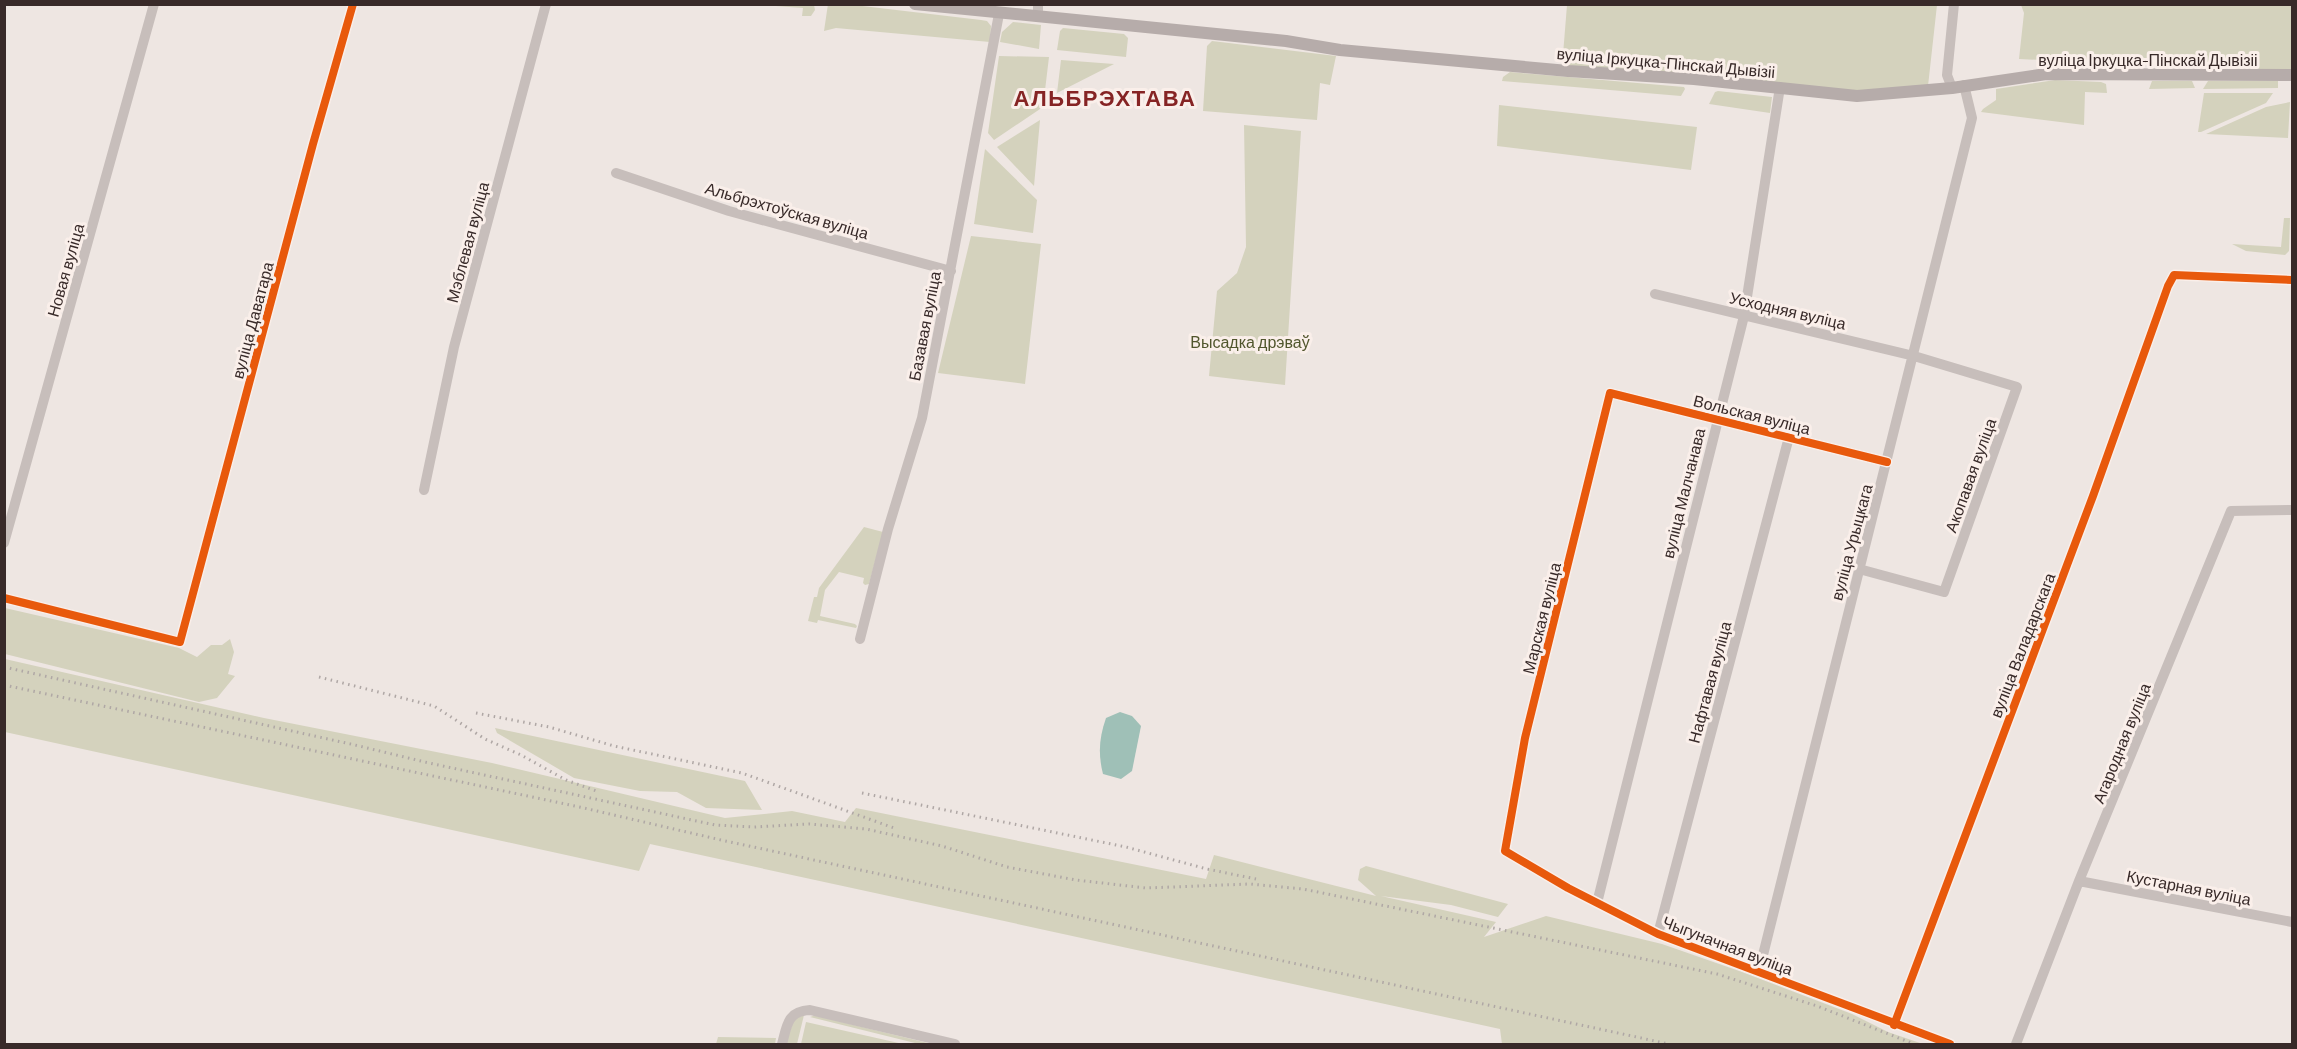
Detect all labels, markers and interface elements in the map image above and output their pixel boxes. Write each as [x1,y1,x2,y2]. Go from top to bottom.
street label: вуліца Іркуцка-Пінскай Дывізіі [1556,43,1776,81]
street label: вуліца Іркуцка-Пінскай Дывізіі [2038,50,2258,69]
district label: АЛЬБРЭХТАВА [1014,84,1196,110]
street label: Альбрэхтоўская вуліца [703,178,871,242]
street label: Мэблевая вуліца [442,179,492,304]
street label: Новая вуліца [43,221,87,319]
street label: вуліца Даватара [227,259,277,381]
street label: Базавая вуліца [904,269,944,382]
street label: Усходняя вуліца [1728,287,1848,333]
park label: Высадка дрэваў [1190,332,1310,351]
street label: Вольская вуліца [1692,390,1812,438]
street label: Акопавая вуліца [1941,415,2000,535]
street label: вуліца Малчанава [1658,426,1708,560]
street label: вуліца Урыцкага [1826,482,1876,602]
street label: Марская вуліца [1518,560,1564,676]
street label: вуліца Валадарскага [1986,570,2058,720]
street label: Нафтавая вуліца [1684,619,1734,745]
street label: Агародная вуліца [2088,680,2154,806]
street label: Кустарная вуліца [2125,866,2253,908]
street label: Чыгуначная вуліца [1660,911,1796,979]

